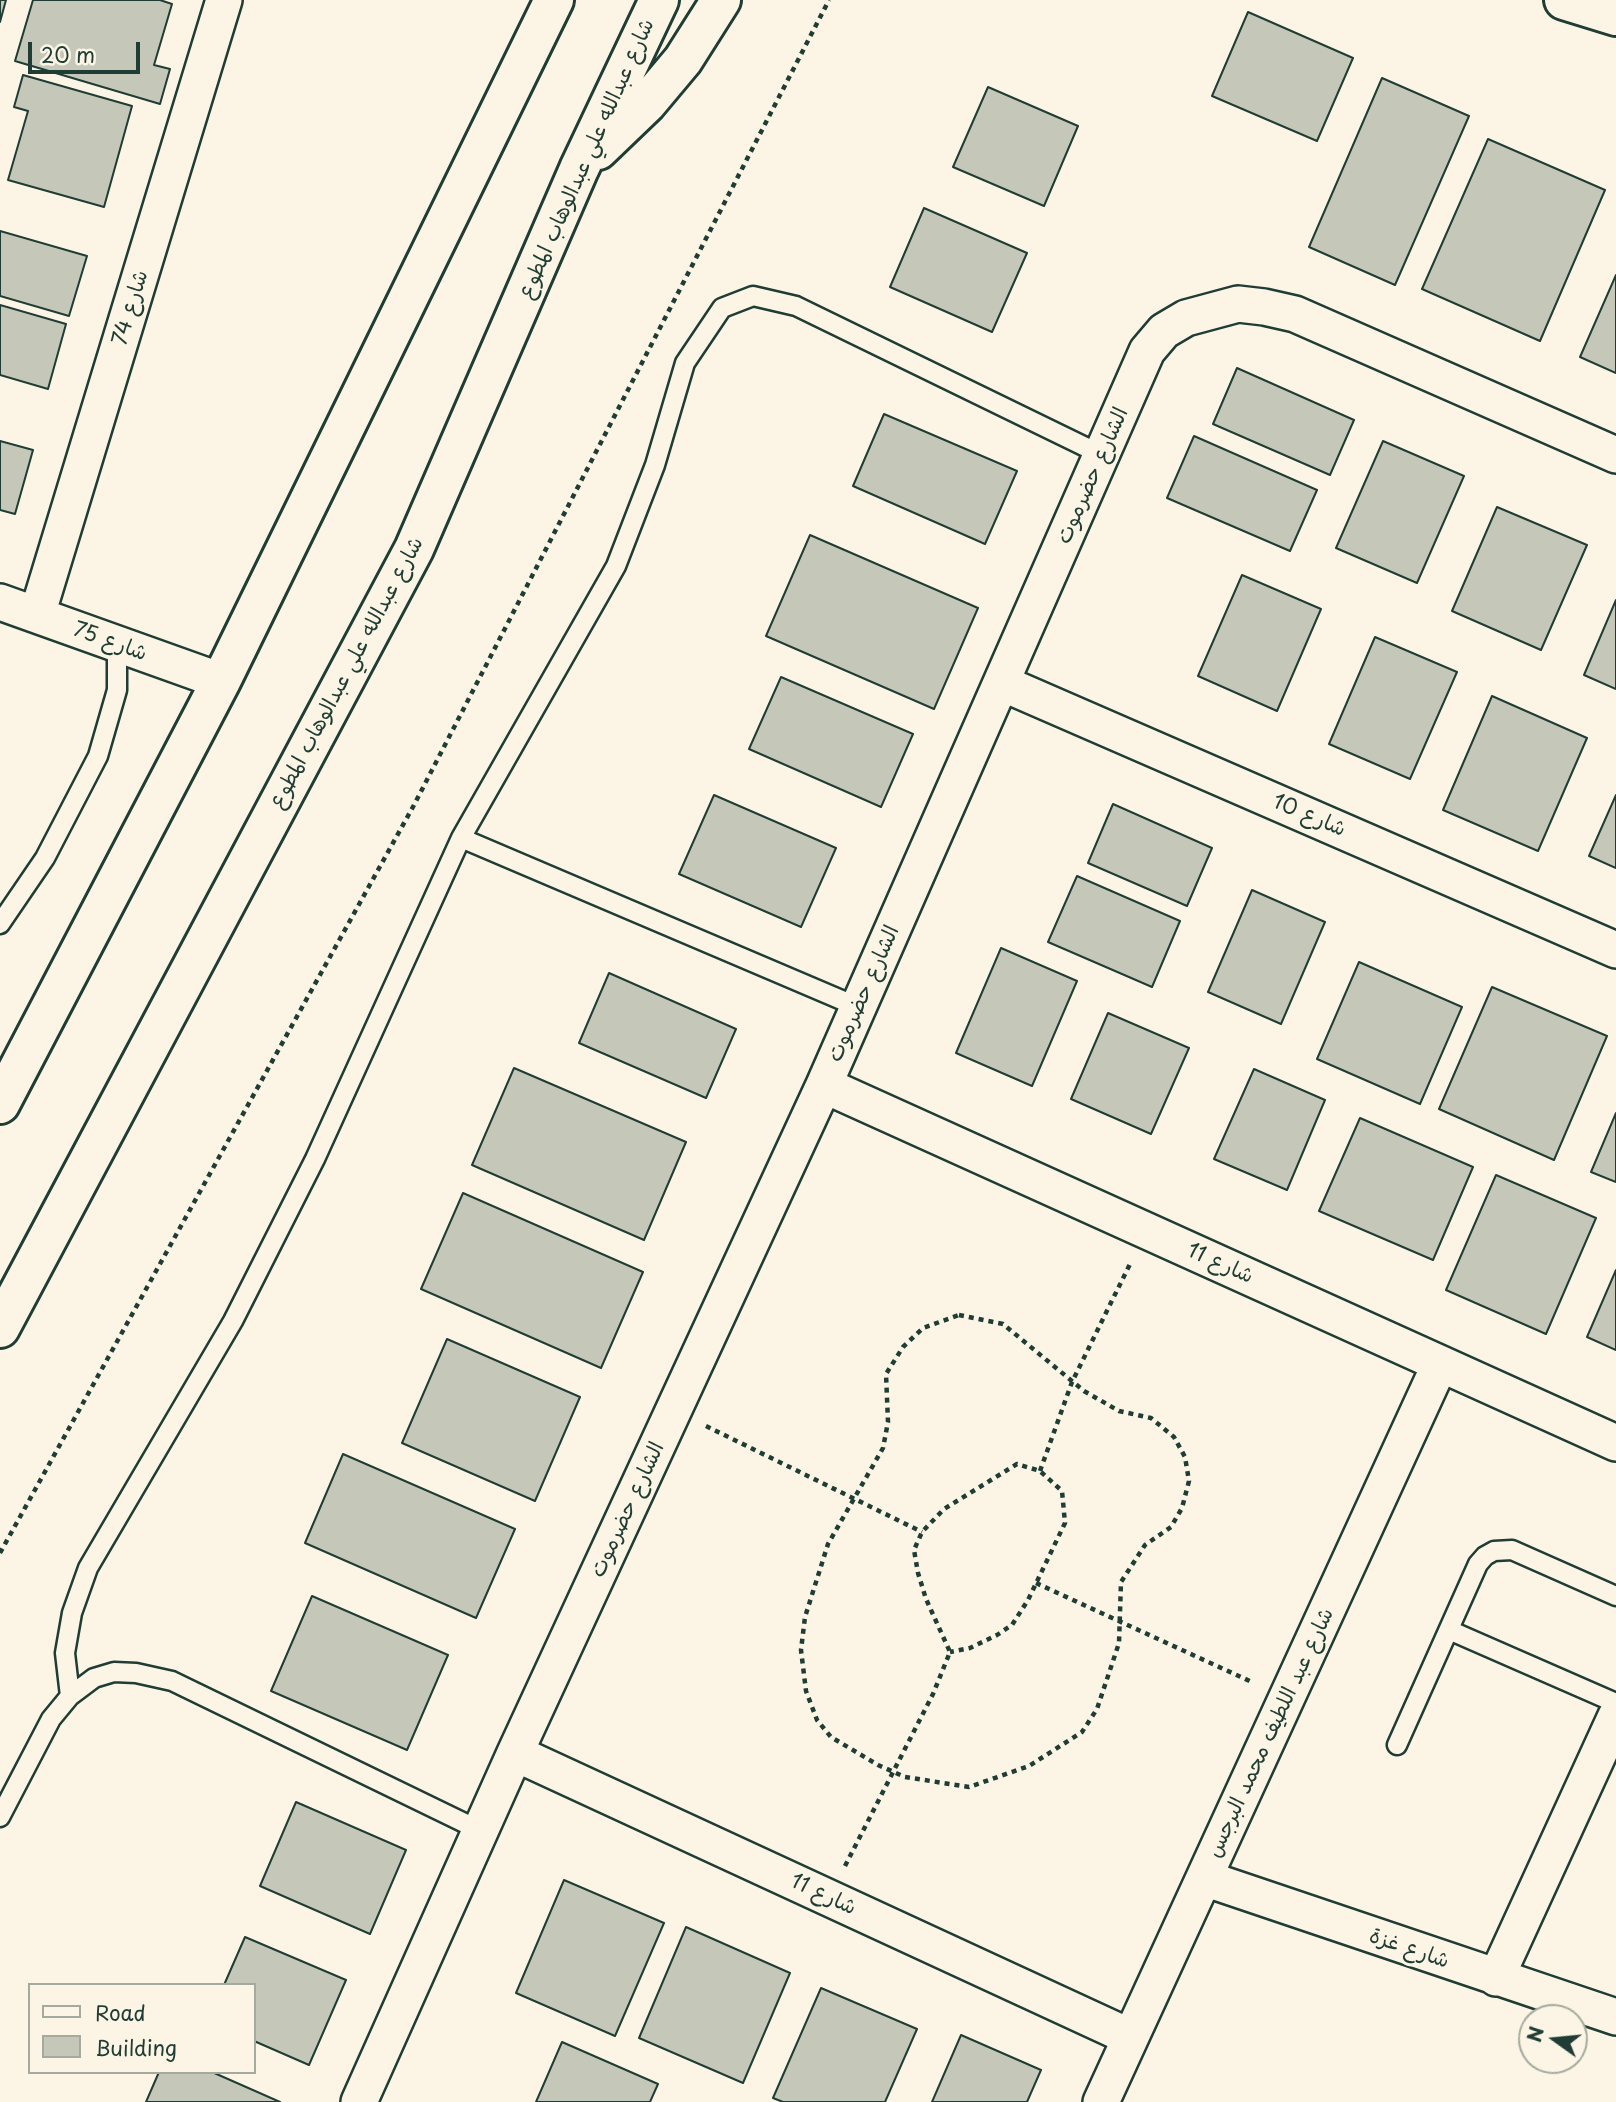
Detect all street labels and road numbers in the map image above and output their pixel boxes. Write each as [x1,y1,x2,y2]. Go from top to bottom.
street label: شارع عبدالله علي عبدالوهاب المطوع [514,15,660,303]
street label: شارع 74 [108,267,154,349]
street label: الشارع حضرموت [1052,404,1134,548]
street label: شارع عبدالله علي عبدالوهاب المطوع [265,533,429,813]
street label: شارع 75 [70,617,150,667]
street label: شارع 10 [1269,789,1349,843]
street label: الشارع حضرموت [823,922,905,1066]
street label: شارع 11 [1183,1238,1257,1290]
street label: الشارع حضرموت [586,1438,670,1582]
street label: شارع عبد اللطيف محمد البرجس [1202,1604,1340,1862]
street label: شارع 11 [786,1869,860,1921]
street label: شارع غزة [1366,1924,1452,1974]

